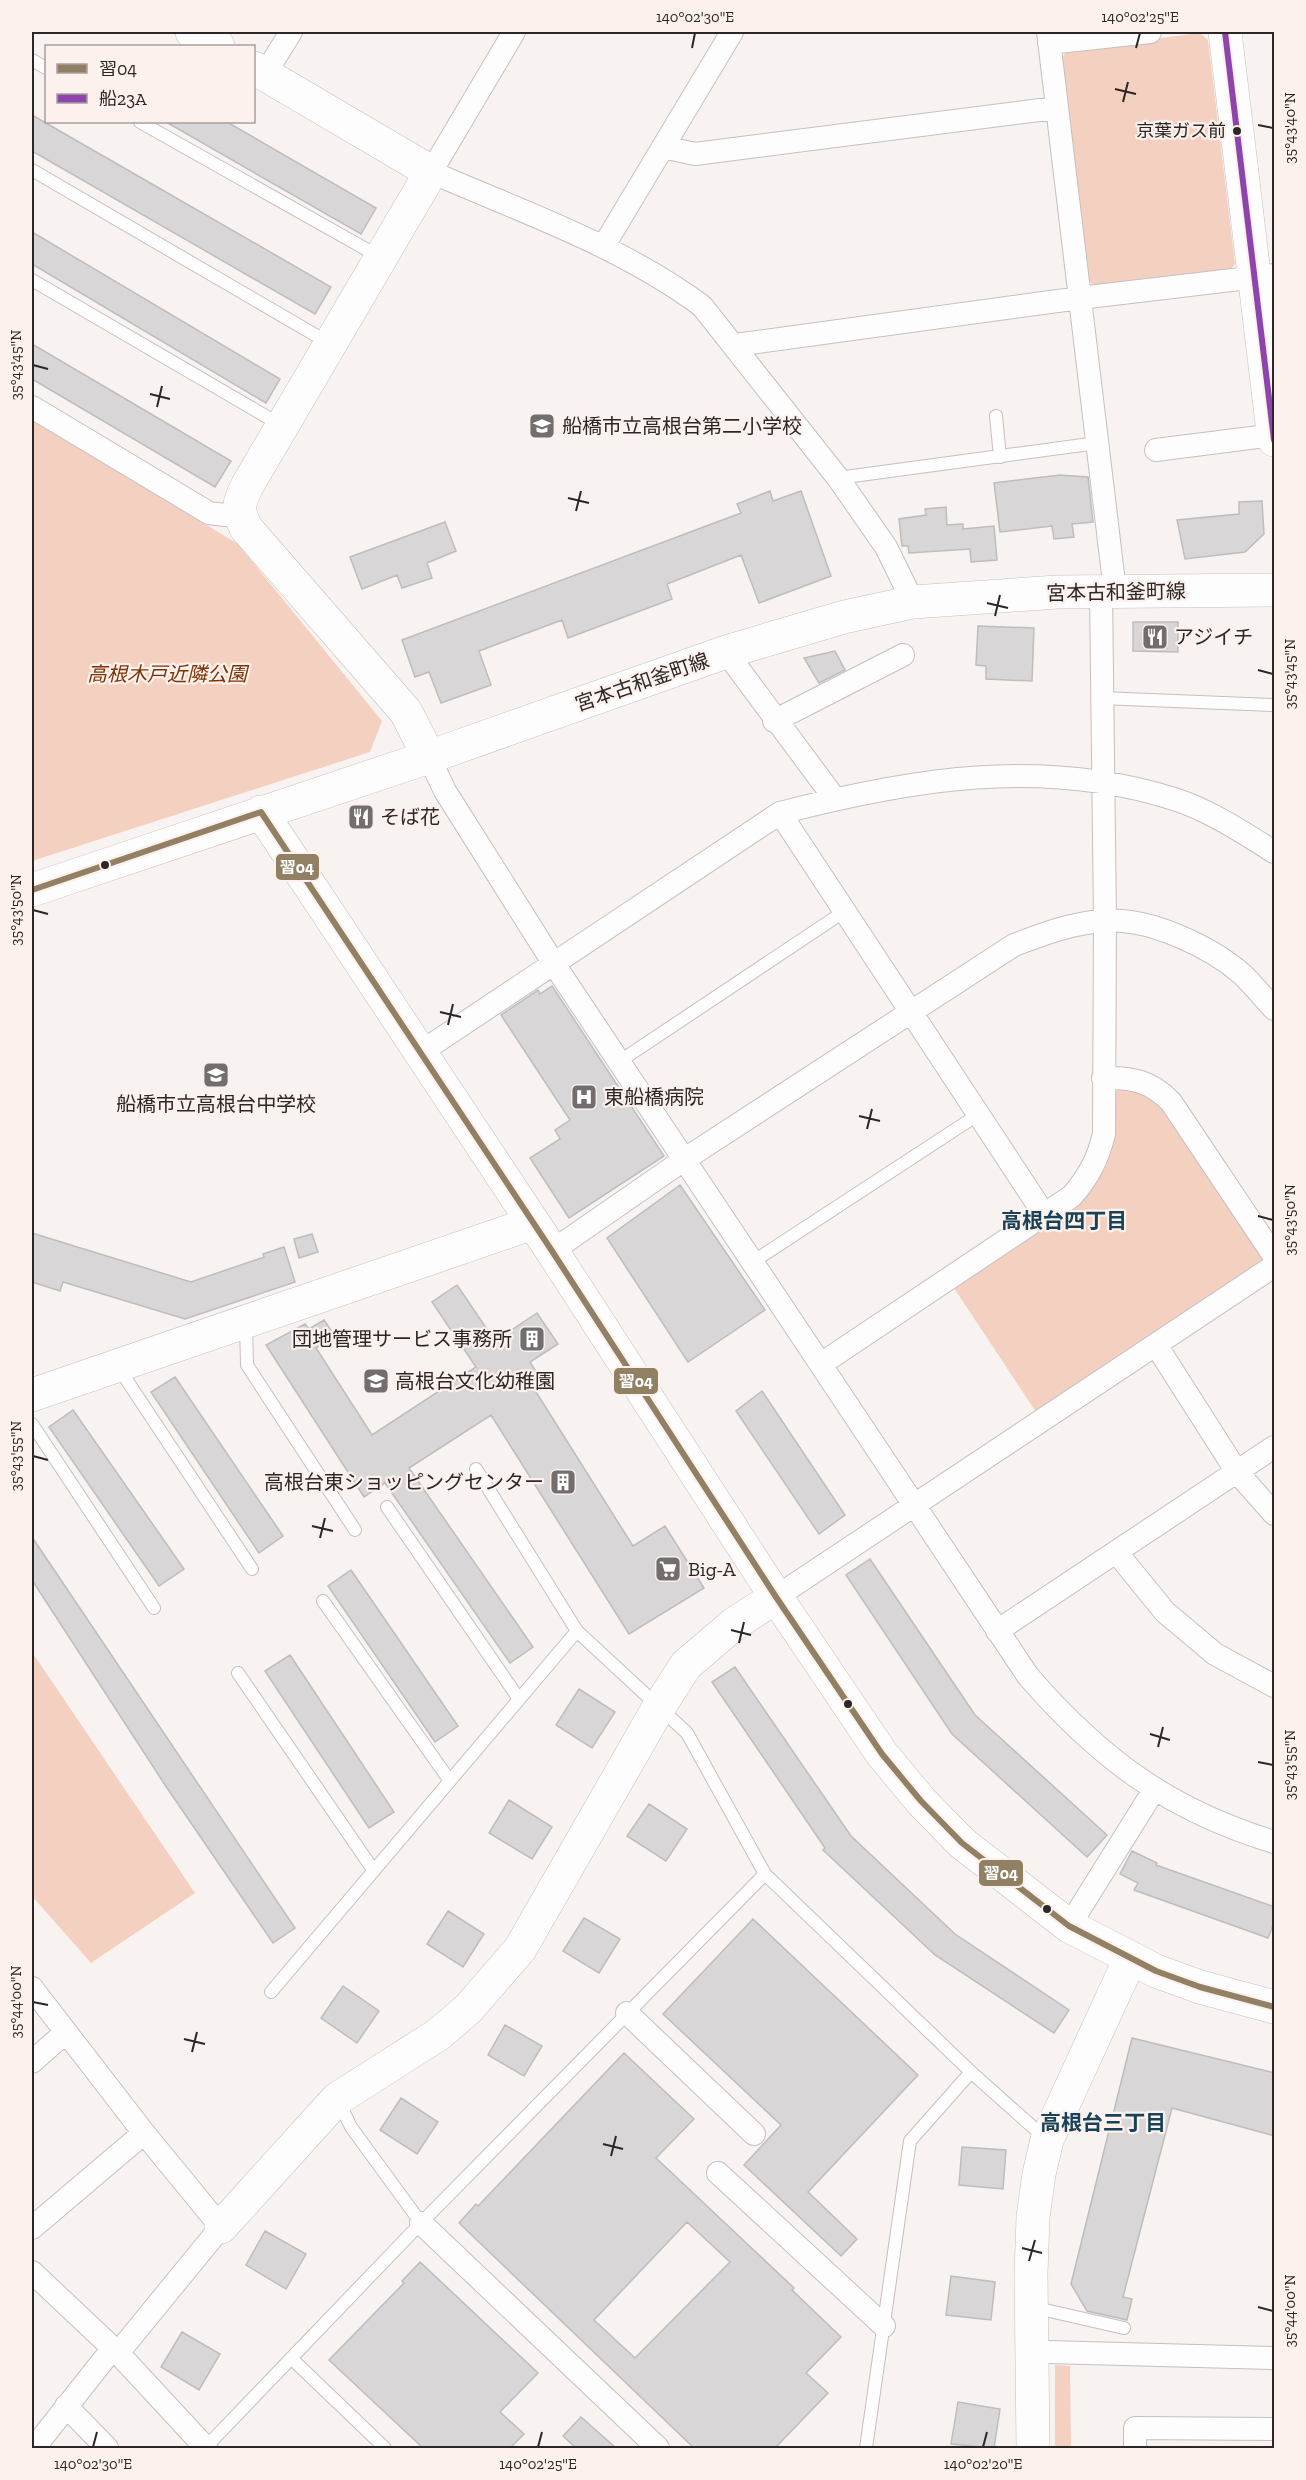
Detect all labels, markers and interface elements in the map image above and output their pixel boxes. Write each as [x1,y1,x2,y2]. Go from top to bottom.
text: 140°02'30"E [656,8,734,26]
text: 140°02'25"E [1101,8,1179,26]
legend [45,45,255,123]
text: 習04 [99,58,137,80]
text: 船23A [99,88,147,110]
text: 35°43'40"N [1281,92,1299,164]
place label: 京葉ガス前 [1136,120,1226,142]
marker: 京葉ガス前 [1231,125,1243,137]
text: 35°43'45"N [7,330,25,400]
school or university icon: 船橋市立高根台第二小学校 [527,411,557,441]
place label: 船橋市立高根台第二小学校 [562,414,802,438]
street label: 宮本古和釜町線 [1046,579,1186,605]
restaurant icon: アジイチ [1140,622,1170,652]
place label: アジイチ [1174,625,1253,649]
text: 35°43'45"N [1281,639,1299,709]
street label: 宮本古和釜町線 [572,648,712,716]
park label: 高根木戸近隣公園 [87,662,250,686]
restaurant icon: そば花 [346,802,376,832]
place label: そば花 [380,805,440,829]
line badge: 習04 [275,853,320,881]
text: 習04 [280,858,314,877]
unlabelled marker [99,859,111,871]
text: 35°43'50"N [7,874,25,946]
school or university icon: 船橋市立高根台中学校 [201,1060,231,1090]
hospital icon: 東船橋病院 [569,1082,599,1112]
place label: 東船橋病院 [604,1085,704,1109]
place label: 船橋市立高根台中学校 [116,1092,316,1116]
text: 35°43'50"N [1281,1184,1299,1256]
district label: 高根台四丁目 [1001,1208,1127,1233]
building icon: 団地管理サービス事務所 [517,1324,547,1354]
place label: 団地管理サービス事務所 [292,1327,512,1351]
school or university icon: 高根台文化幼稚園 [361,1366,391,1396]
line badge: 習04 [613,1367,659,1395]
place label: 高根台文化幼稚園 [395,1369,555,1393]
text: 習04 [619,1372,653,1391]
text: 35°43'55"N [7,1421,25,1491]
building icon: 高根台東ショッピングセンター [548,1467,578,1497]
place label: 高根台東ショッピングセンター [264,1470,544,1494]
supermarket icon: Big-A [653,1554,683,1584]
place label: Big-A [688,1557,737,1581]
unlabelled marker [842,1698,854,1710]
text: 35°43'55"N [1281,1730,1299,1800]
line badge: 習04 [978,1859,1024,1887]
text: 習04 [984,1864,1018,1883]
unlabelled marker [1041,1903,1053,1915]
text: 35°44'00"N [7,1966,25,2038]
district label: 高根台三丁目 [1040,2110,1166,2135]
text: 35°44'00"N [1281,2275,1299,2347]
text: 140°02'30"E [54,2455,132,2473]
text: 140°02'25"E [499,2455,577,2473]
text: 140°02'20"E [944,2455,1022,2473]

